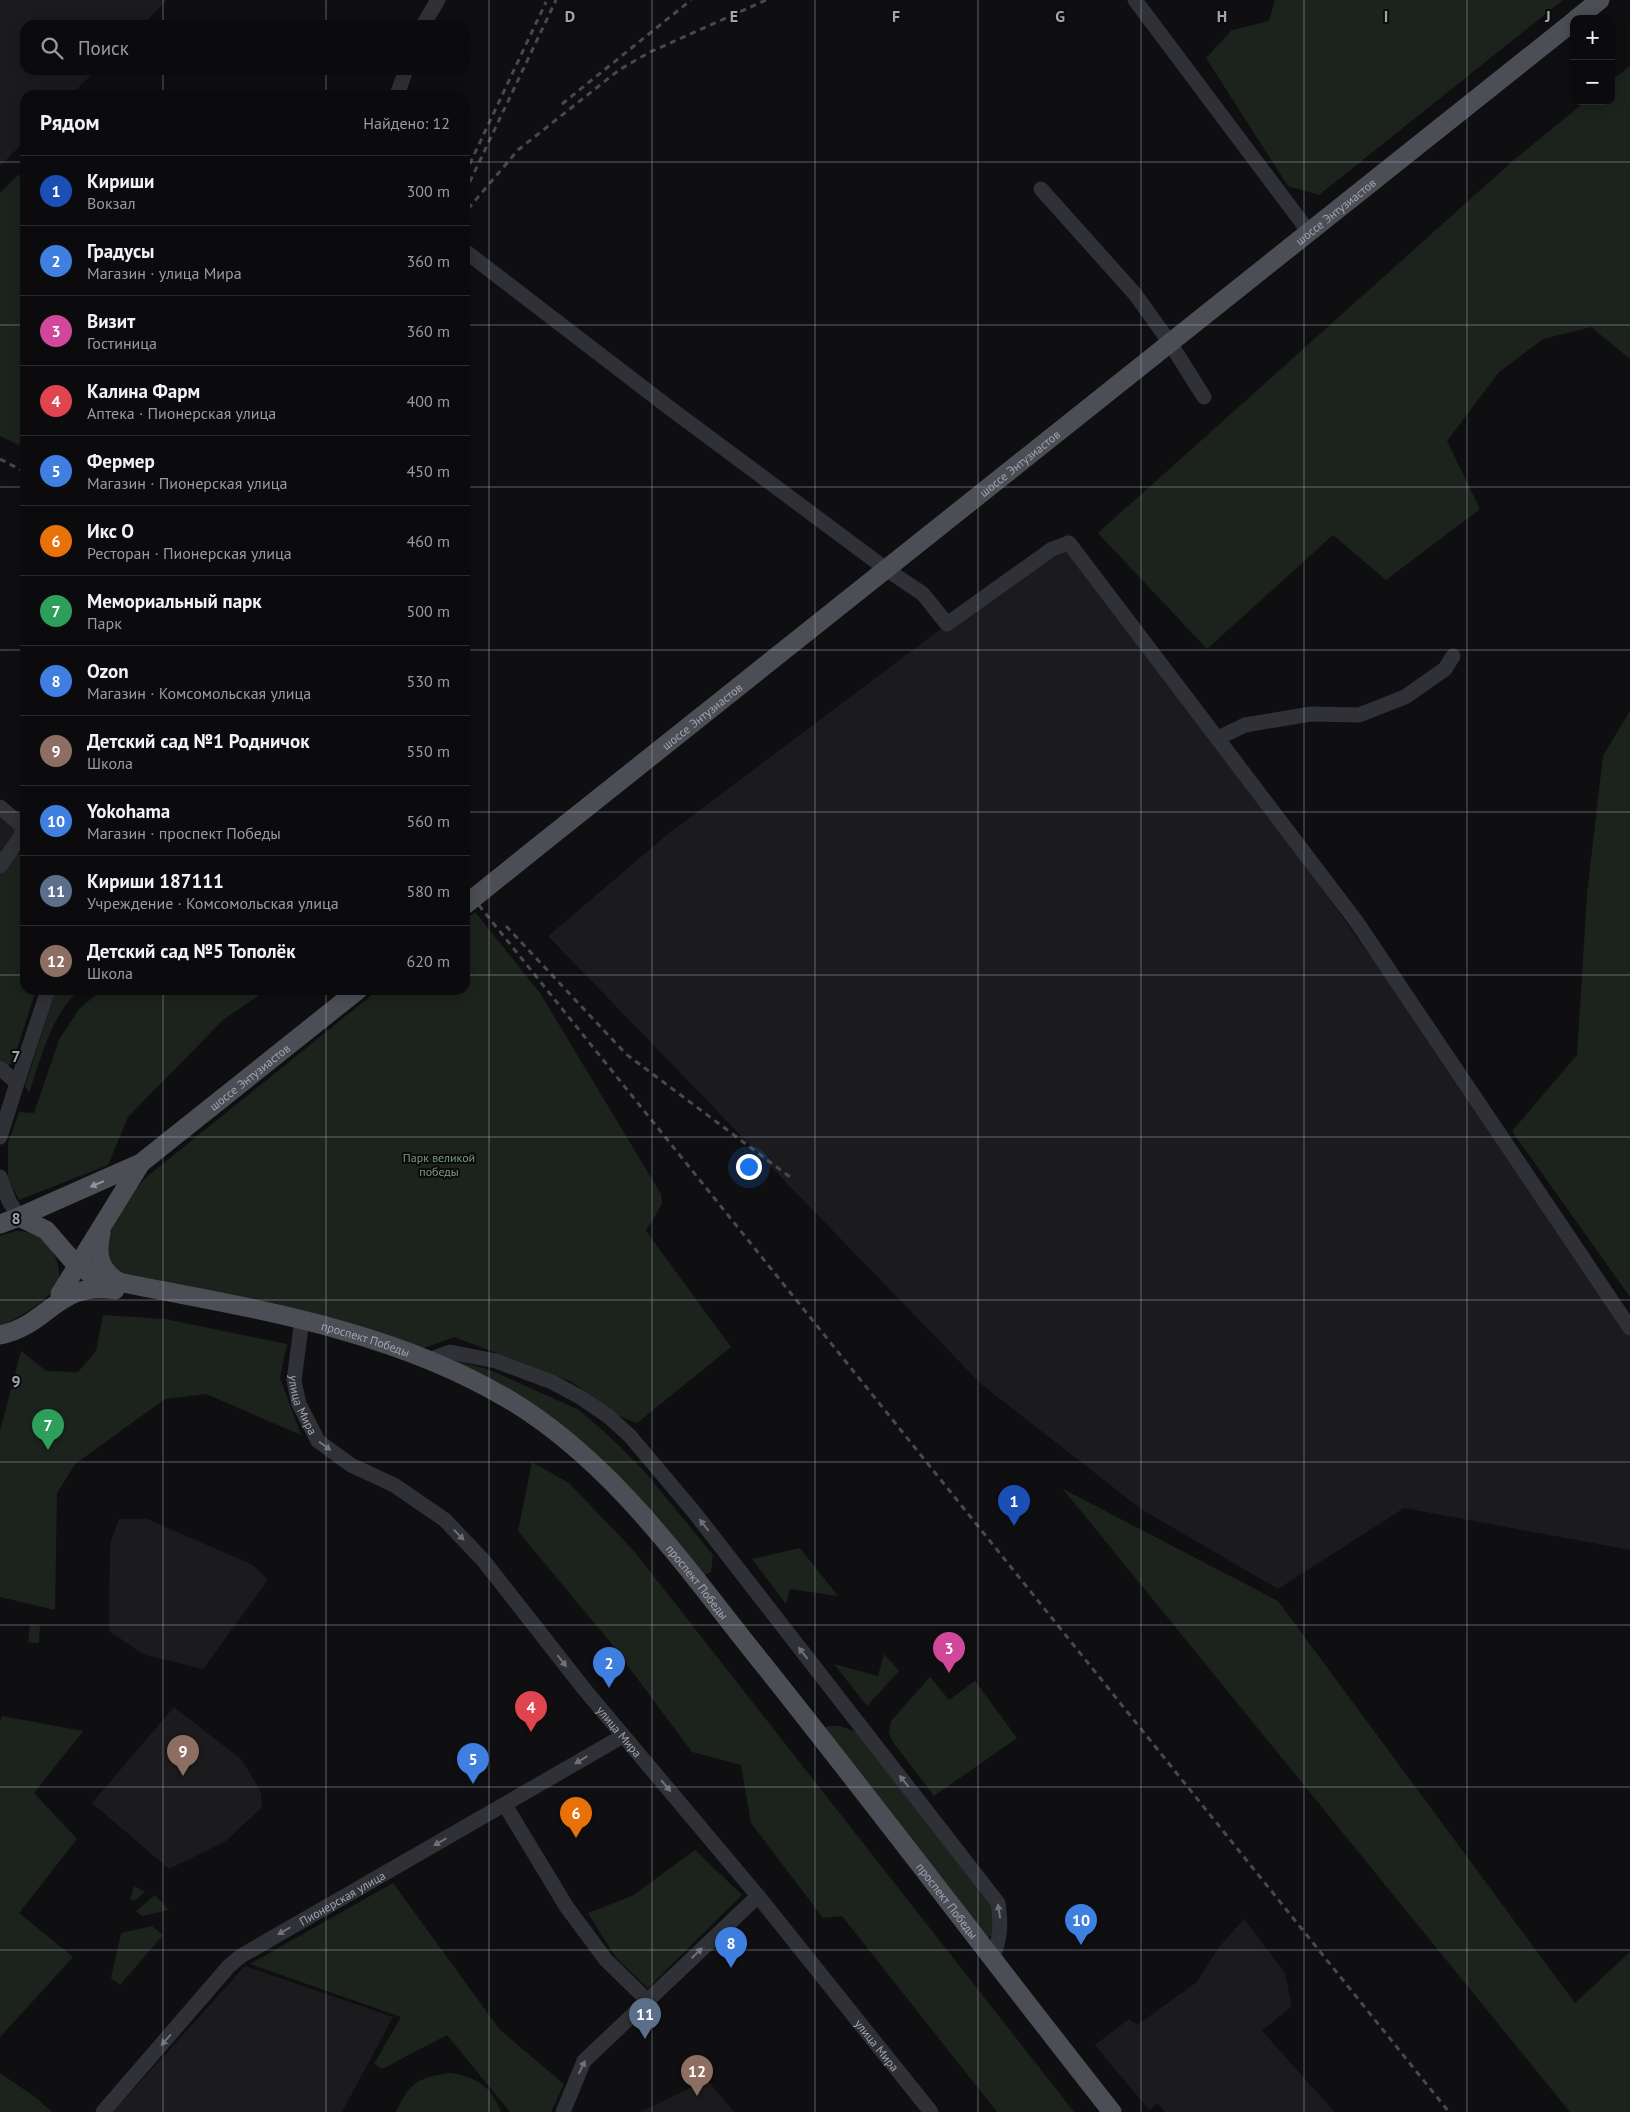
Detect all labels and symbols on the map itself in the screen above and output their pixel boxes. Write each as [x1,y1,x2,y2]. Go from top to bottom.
text: D [565,6,575,26]
text: E [730,6,738,26]
text: F [892,6,900,26]
text: G [1055,6,1065,26]
text: H [1217,6,1227,26]
text: I [1384,6,1388,26]
text: J [1544,6,1551,26]
street label: шоссе Энтузиастов [1292,175,1379,248]
street label: шоссе Энтузиастов [976,426,1063,500]
street label: шоссе Энтузиастов [659,679,745,753]
street label: шоссе Энтузиастов [206,1040,293,1113]
text: 7 [11,1046,21,1066]
park label: Парк великой победы [403,1150,475,1179]
your location [736,1154,762,1180]
one-way arrow [89,1180,104,1188]
text: 8 [11,1208,21,1228]
street label: проспект Победы [320,1318,412,1359]
text: 9 [11,1371,21,1391]
street label: улица Мира [286,1374,321,1437]
pin: 7 [32,1409,64,1450]
one-way arrow [318,1441,332,1451]
pin: 1 [998,1485,1030,1526]
one-way arrow [698,1519,709,1532]
one-way arrow [453,1529,465,1541]
street label: проспект Победы [663,1541,732,1622]
pin: 3 [933,1632,965,1673]
pin: 2 [593,1647,625,1688]
one-way arrow [798,1647,809,1660]
one-way arrow [557,1654,568,1667]
pin: 4 [515,1691,547,1732]
street label: улица Мира [594,1703,645,1760]
pin: 9 [167,1735,199,1776]
pin: 5 [457,1743,489,1784]
one-way arrow [574,1756,587,1765]
one-way arrow [899,1774,910,1787]
one-way arrow [660,1780,671,1793]
pin: 6 [560,1797,592,1838]
one-way arrow [434,1837,447,1846]
street label: проспект Победы [914,1859,981,1941]
street label: Пионерская улица [296,1867,388,1928]
one-way arrow [995,1903,1003,1919]
pin: 10 [1065,1904,1097,1945]
one-way arrow [277,1926,290,1935]
pin: 8 [715,1927,747,1968]
one-way arrow [691,1947,703,1959]
pin: 11 [629,1998,661,2039]
street label: улица Мира [852,2016,903,2074]
one-way arrow [160,2033,171,2046]
pin: 12 [681,2055,713,2096]
one-way arrow [578,2060,587,2075]

